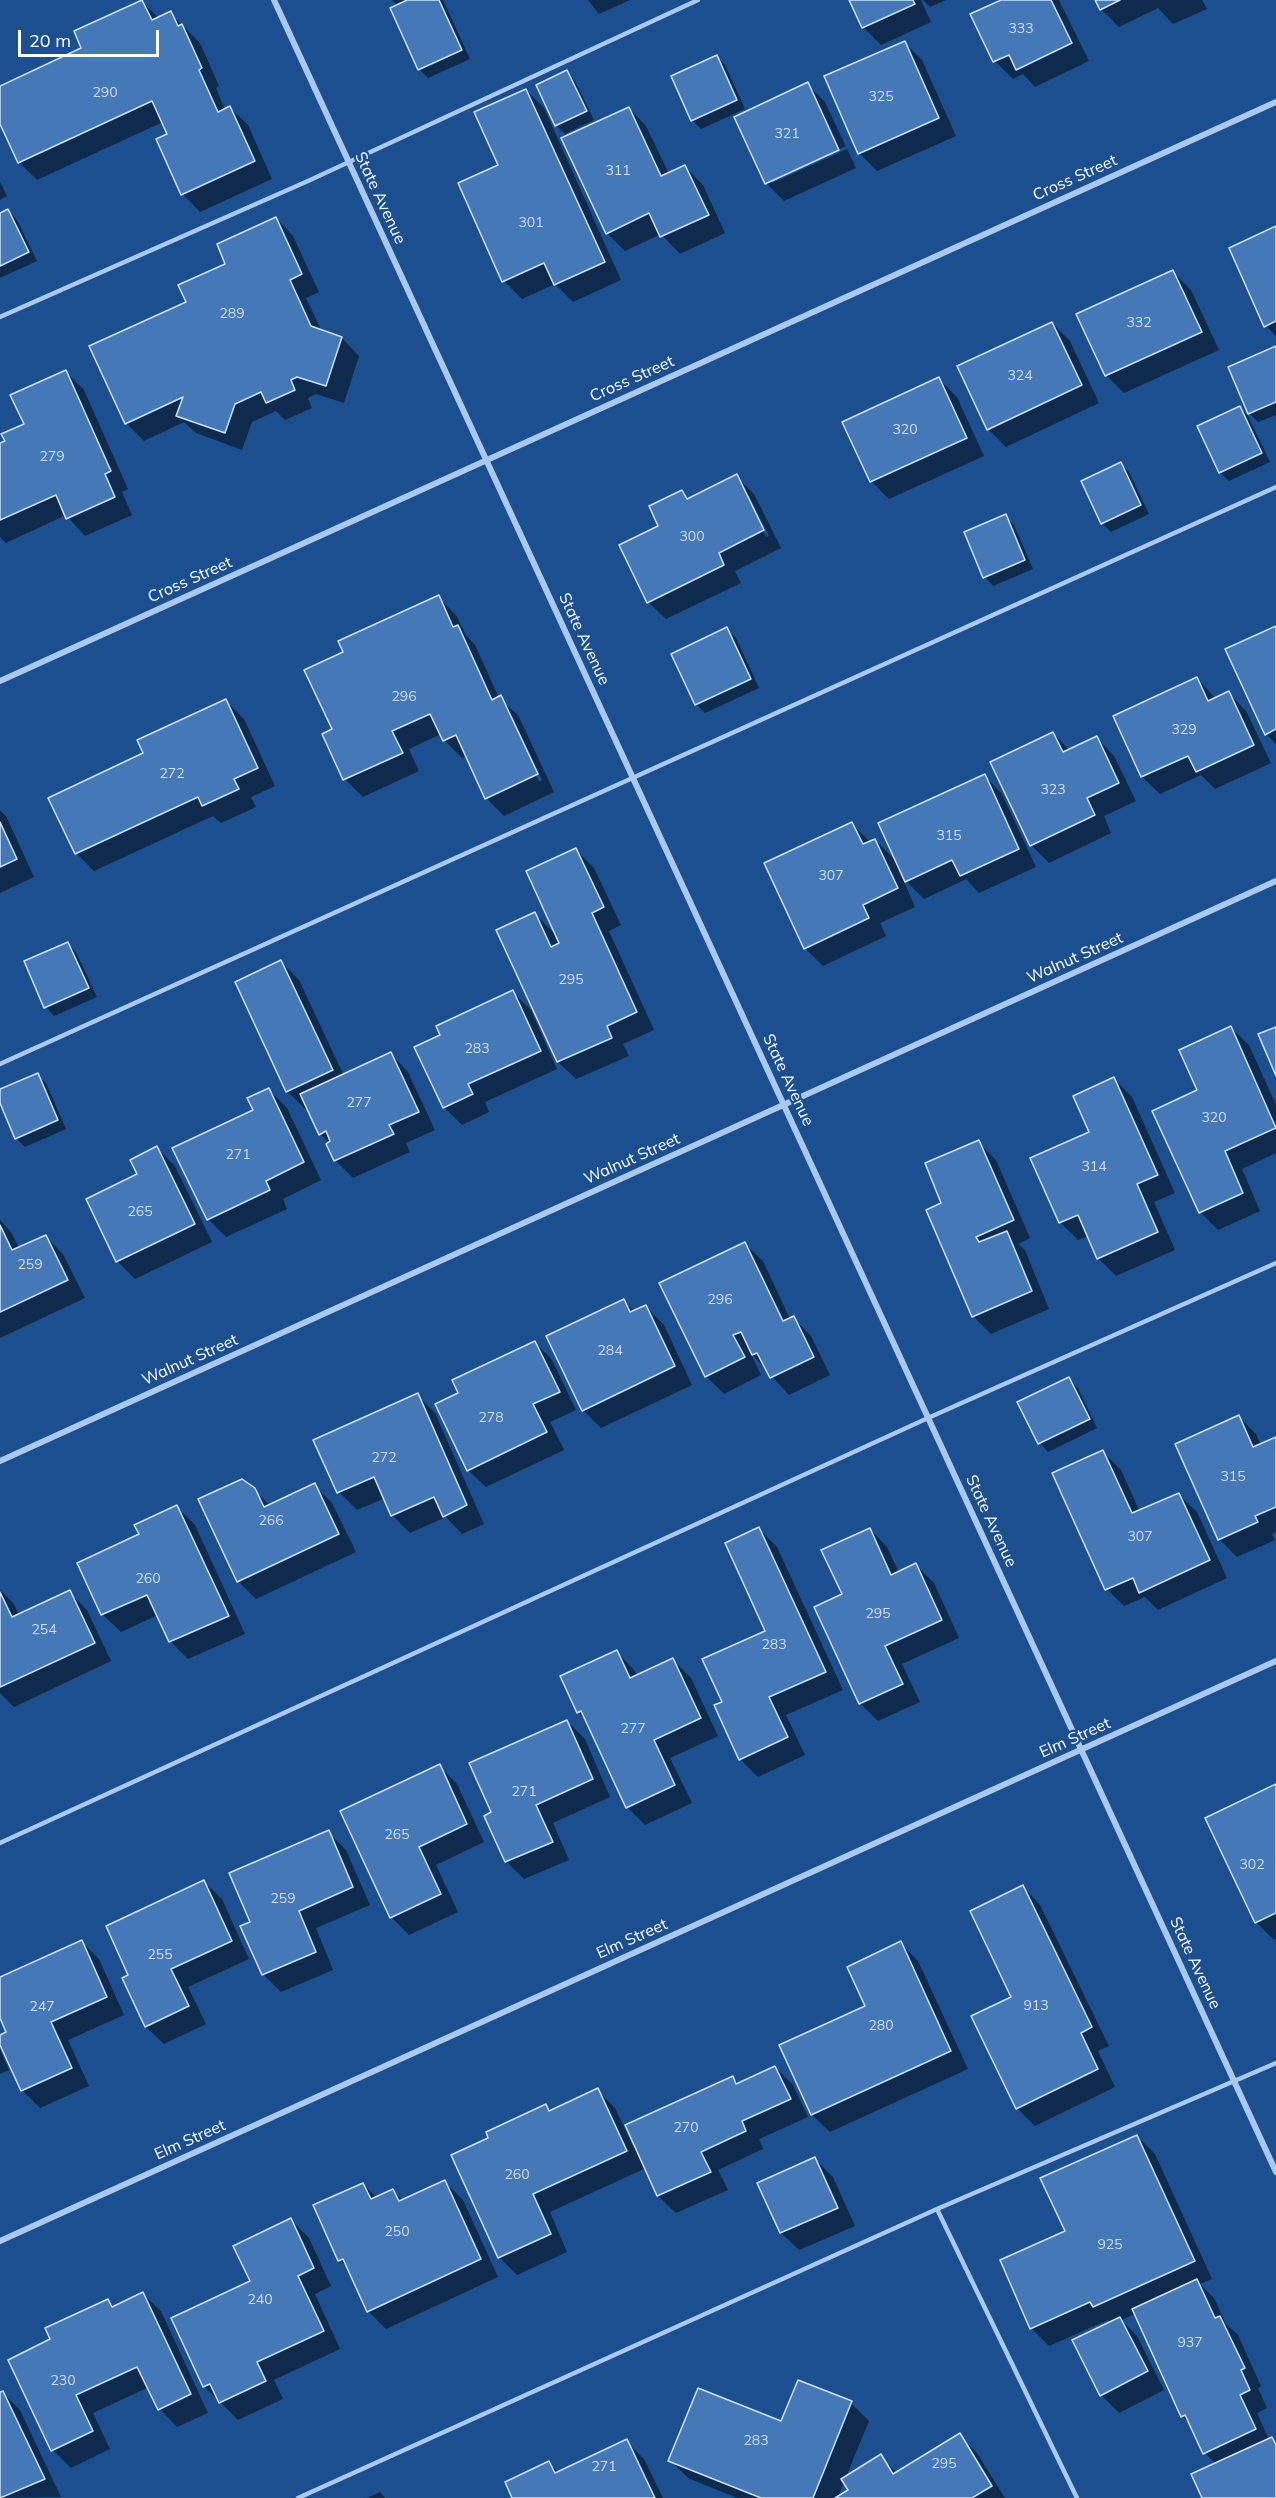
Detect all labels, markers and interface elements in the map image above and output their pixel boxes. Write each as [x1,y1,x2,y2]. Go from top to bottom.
scale bar [21,18,162,56]
house number: 333 [1008,21,1034,37]
text: 20 m [29,29,71,52]
house number: 290 [92,85,118,101]
house number: 325 [868,89,894,105]
house number: 321 [774,126,800,142]
street label: State Avenue [350,149,410,247]
street label: Cross Street [1030,151,1120,205]
house number: 311 [605,163,631,179]
house number: 301 [518,215,544,231]
house number: 289 [219,306,245,322]
house number: 332 [1126,315,1152,331]
street label: Cross Street [587,352,677,406]
house number: 324 [1007,368,1033,384]
house number: 320 [892,422,918,438]
house number: 279 [39,449,65,465]
house number: 300 [679,529,705,545]
street label: Cross Street [145,553,235,607]
street label: State Avenue [554,590,614,688]
house number: 296 [391,689,417,705]
house number: 329 [1171,722,1197,738]
house number: 272 [159,766,185,782]
house number: 323 [1040,782,1066,798]
house number: 315 [936,828,962,844]
house number: 307 [818,868,844,884]
street label: Walnut Street [1024,928,1126,988]
house number: 295 [558,972,584,988]
street label: State Avenue [758,1031,818,1129]
house number: 283 [464,1041,490,1057]
house number: 277 [346,1095,372,1111]
house number: 320 [1201,1110,1227,1126]
street label: Walnut Street [581,1129,683,1189]
house number: 271 [225,1147,251,1163]
house number: 314 [1081,1159,1107,1175]
house number: 265 [127,1204,153,1220]
house number: 259 [17,1257,43,1273]
house number: 296 [707,1292,733,1308]
street label: Walnut Street [139,1330,241,1390]
house number: 284 [597,1343,623,1359]
house number: 278 [478,1410,504,1426]
house number: 272 [371,1450,397,1466]
house number: 315 [1220,1469,1246,1485]
street label: State Avenue [961,1472,1021,1570]
house number: 266 [258,1513,284,1529]
house number: 307 [1127,1529,1153,1545]
house number: 260 [135,1571,161,1587]
house number: 295 [865,1606,891,1622]
house number: 254 [31,1622,57,1638]
house number: 283 [761,1637,787,1653]
street label: Elm Street [1037,1714,1113,1762]
house number: 277 [620,1721,646,1737]
house number: 271 [511,1784,537,1800]
house number: 265 [384,1827,410,1843]
house number: 302 [1239,1857,1265,1873]
house number: 259 [270,1891,296,1907]
street label: State Avenue [1165,1914,1225,2012]
street label: Elm Street [594,1915,670,1963]
house number: 255 [147,1947,173,1963]
house number: 913 [1023,1998,1049,2014]
house number: 247 [29,1999,55,2015]
house number: 280 [868,2018,894,2034]
street label: Elm Street [152,2116,228,2164]
house number: 270 [673,2120,699,2136]
house number: 260 [504,2167,530,2183]
house number: 250 [384,2224,410,2240]
house number: 925 [1097,2237,1123,2253]
house number: 240 [247,2292,273,2308]
house number: 937 [1177,2335,1203,2351]
house number: 230 [50,2373,76,2389]
house number: 283 [743,2433,769,2449]
house number: 295 [931,2456,957,2472]
house number: 271 [591,2459,617,2475]

